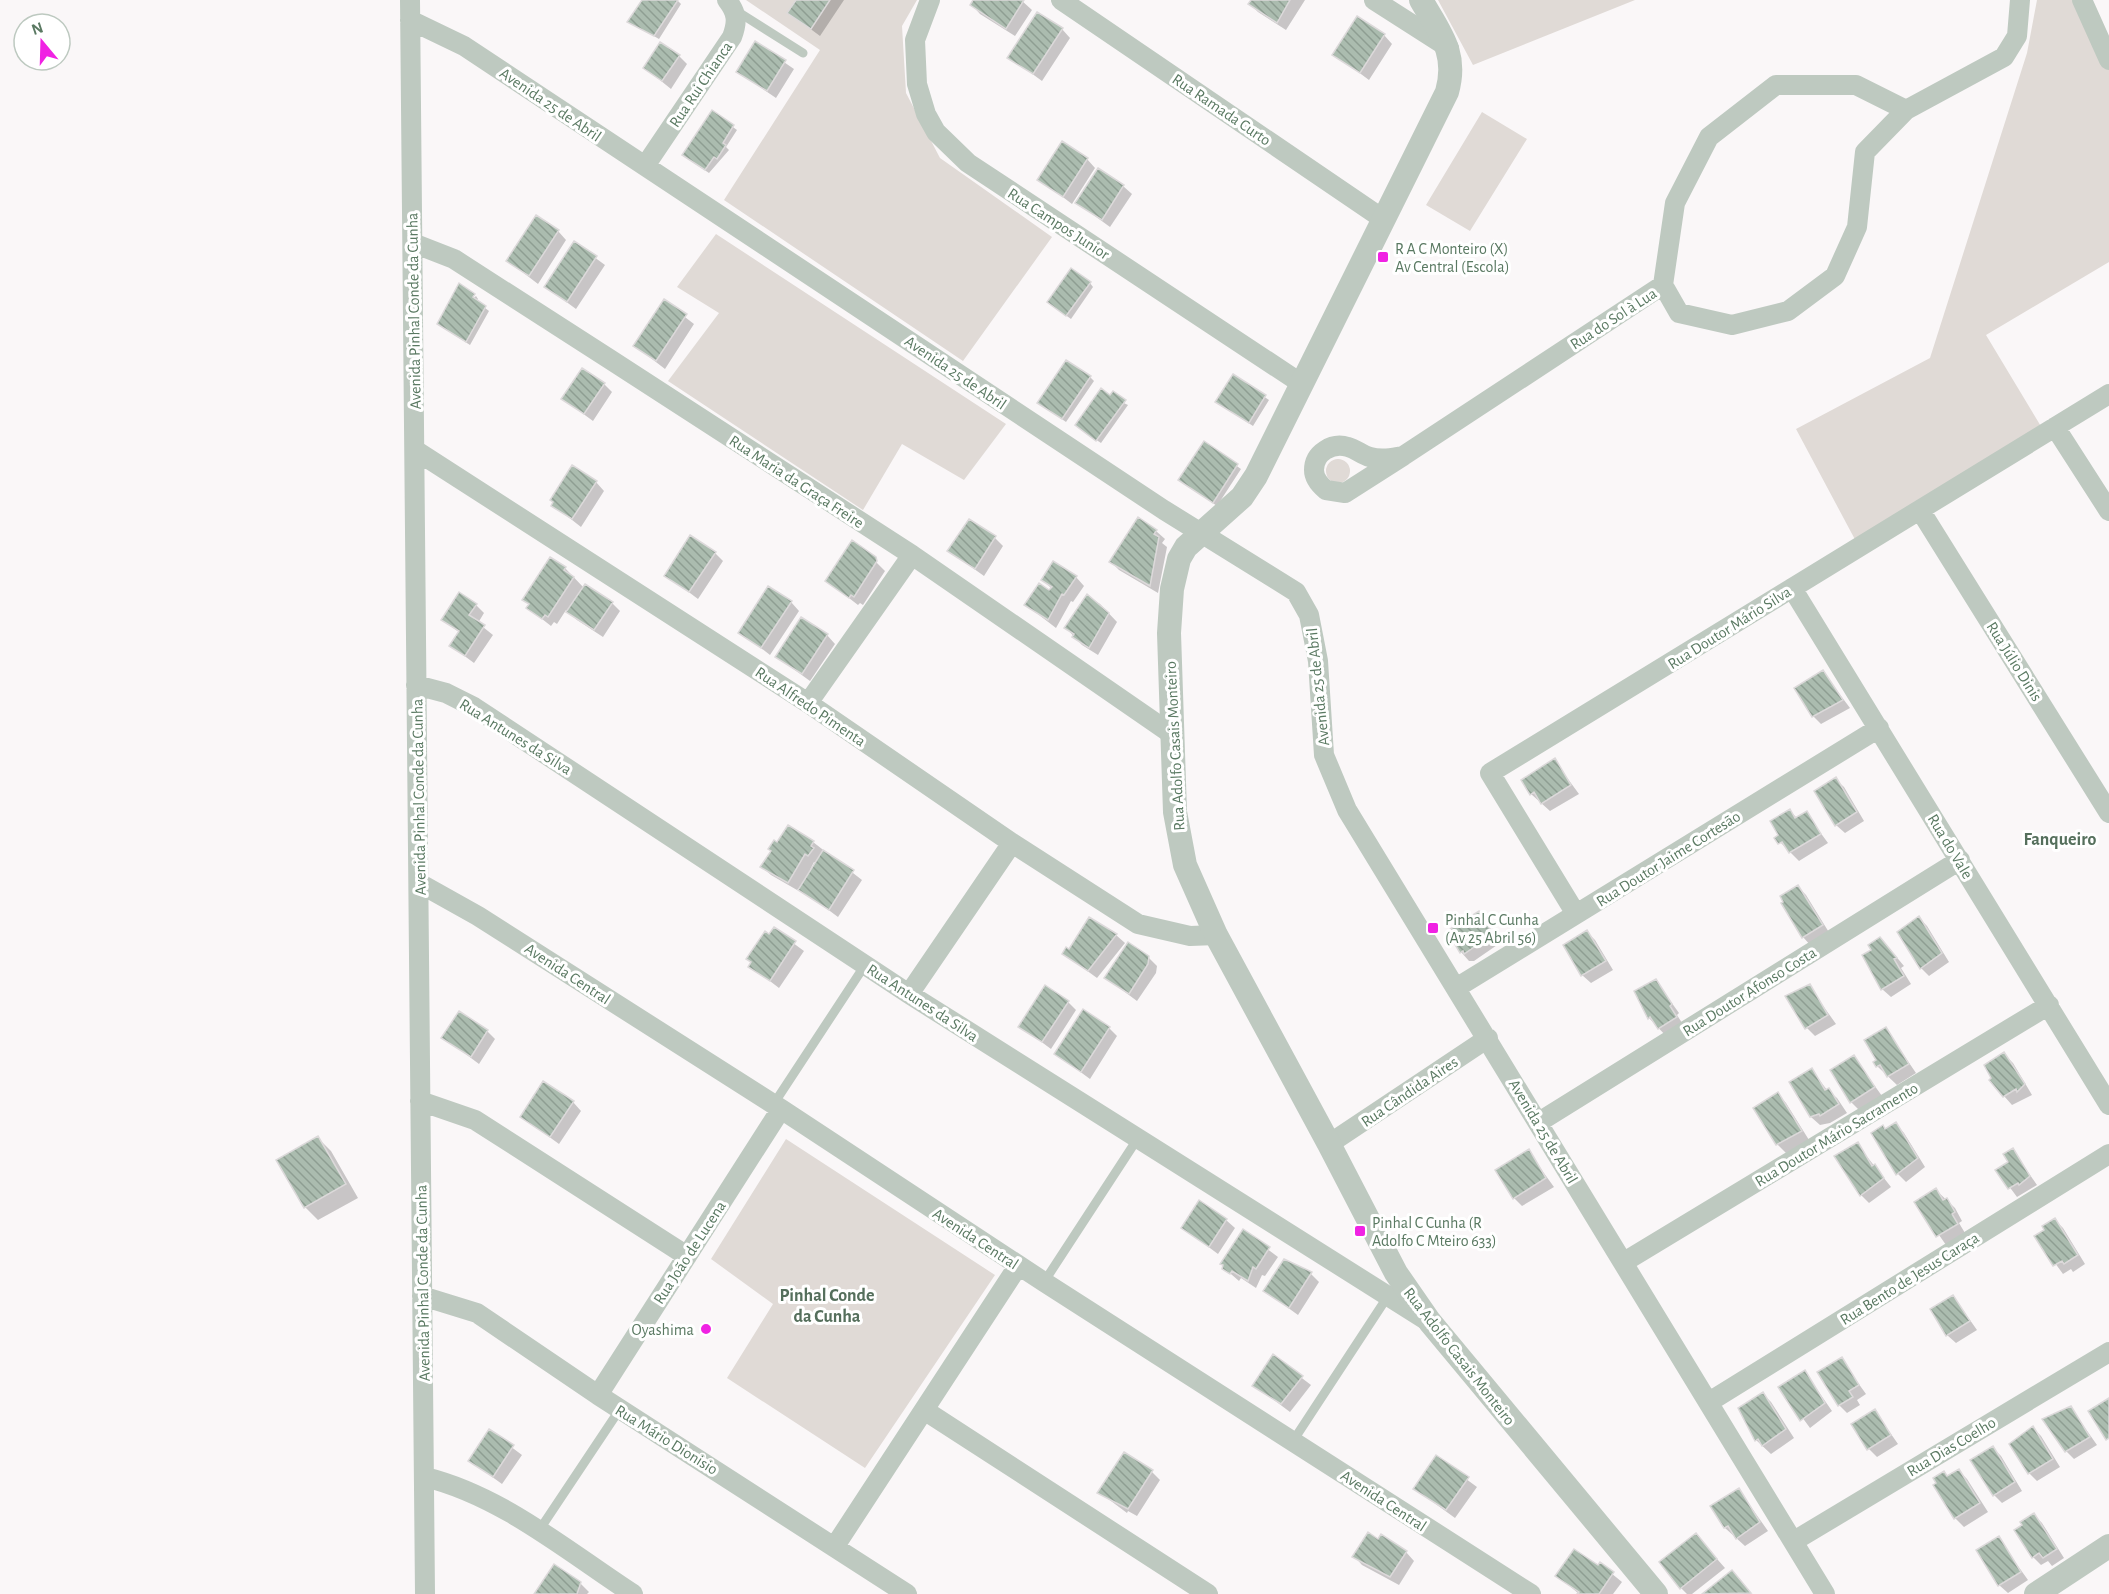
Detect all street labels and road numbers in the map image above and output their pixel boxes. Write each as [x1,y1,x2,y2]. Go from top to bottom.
street label: Rua Rui Chianca [666,39,735,130]
street label: Avenida 25 de Abril [497,65,604,145]
street label: Rua Ramada Curto [1169,71,1274,149]
street label: Rua Campos Junior [1005,185,1113,263]
street label: Avenida Pinhal Conde da Cunha [404,212,424,409]
street label: Rua do Sol à Lua [1567,285,1660,353]
street label: Avenida 25 de Abril [902,333,1009,413]
street label: Rua Maria da Graça Freire [726,432,867,531]
street label: Rua Doutor Mário Silva [1665,583,1794,672]
street label: Rua Júlio Dinis [1983,619,2045,704]
street label: Avenida 25 de Abril [1304,627,1332,747]
street label: Rua Adolfo Casais Monteiro [1163,661,1187,831]
street label: Rua Alfredo Pimenta [752,664,868,750]
street label: Rua Antunes da Silva [457,696,574,778]
street label: Avenida Pinhal Conde da Cunha [409,698,429,895]
street label: Rua Doutor Jaime Cortesão [1594,808,1743,910]
street label: Rua do Vale [1925,811,1976,882]
street label: Avenida Central [522,940,613,1007]
street label: Rua Doutor Afonso Costa [1680,944,1819,1039]
street label: Rua Antunes da Silva [864,961,981,1045]
street label: Rua Cândida Aires [1358,1054,1461,1130]
street label: Avenida 25 de Abril [1506,1077,1581,1186]
street label: Rua Doutor Mário Sacramento [1752,1080,1921,1190]
street label: Avenida Pinhal Conde da Cunha [413,1184,433,1381]
street label: Rua João de Lucena [651,1198,729,1307]
street label: Avenida Central [930,1205,1021,1272]
street label: Rua Bento de Jesus Caraça [1837,1230,1982,1328]
street label: Rua Adolfo Casais Monteiro [1401,1285,1518,1429]
street label: Rua Mário Dionisio [612,1402,721,1478]
street label: Rua Dias Coelho [1904,1414,1999,1480]
street label: Avenida Central [1338,1467,1429,1534]

